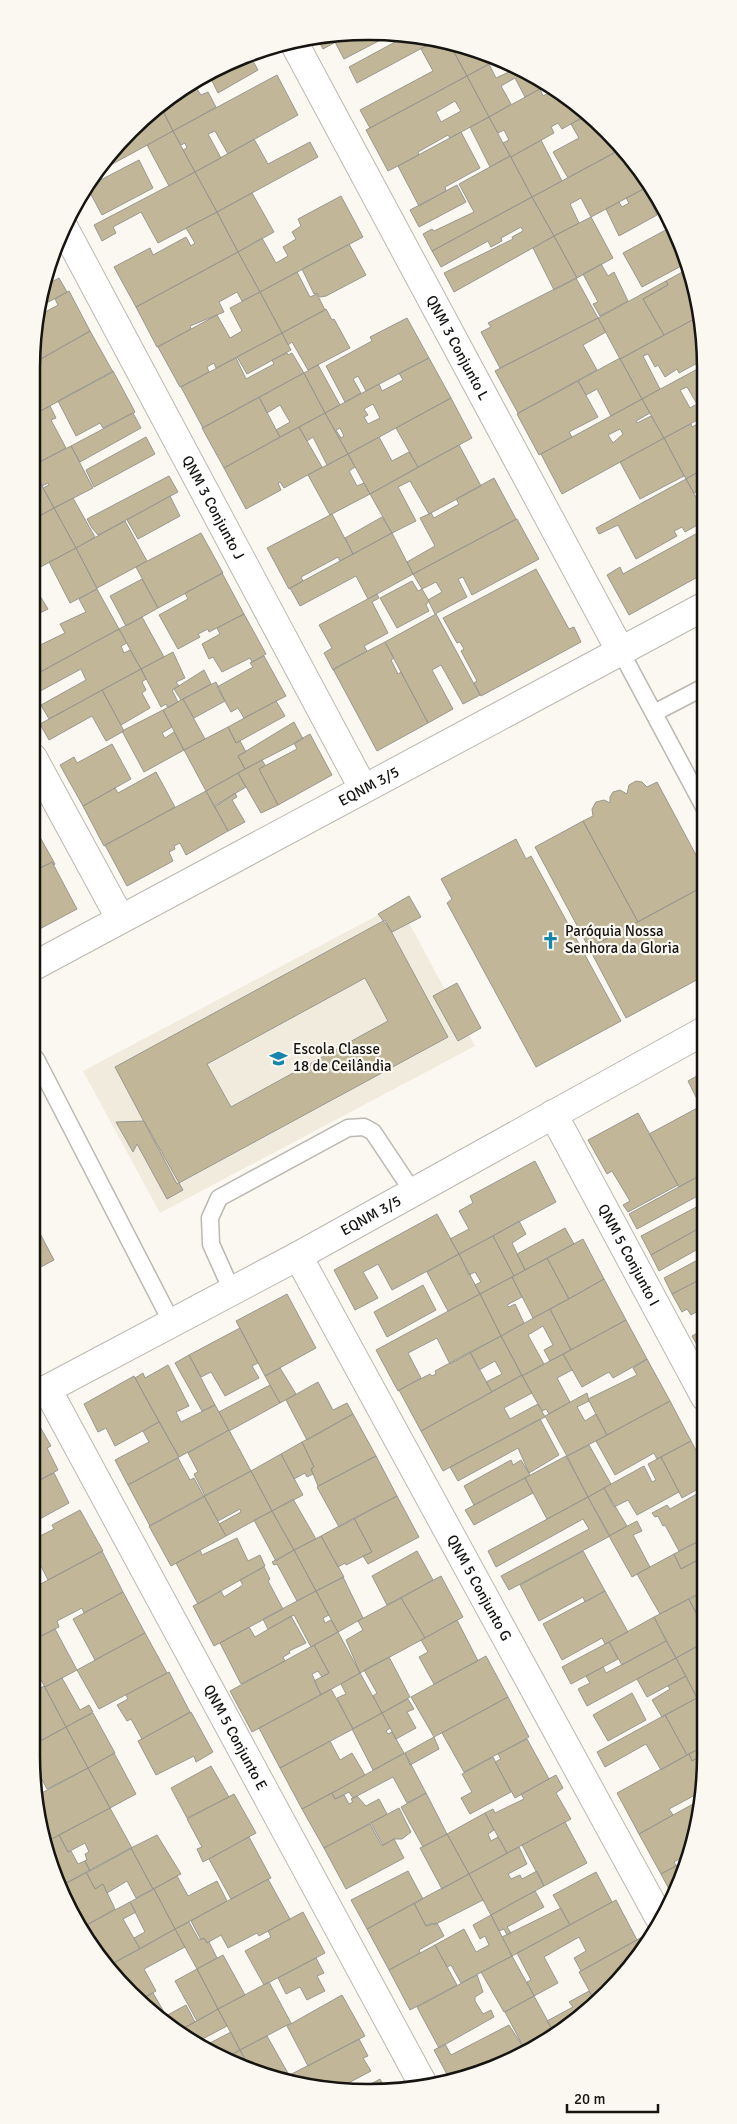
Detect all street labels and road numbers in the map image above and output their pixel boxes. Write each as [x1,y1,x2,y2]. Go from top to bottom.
street label: QNM 3 Conjunto L [422,292,493,403]
street label: QNM 3 Conjunto J [178,452,248,563]
street label: EQNM 3/5 [335,763,402,810]
street label: EQNM 3/5 [338,1192,404,1240]
street label: QNM 5 Conjunto I [594,1201,663,1309]
street label: QNM 5 Conjunto G [443,1532,515,1644]
street label: QNM 5 Conjunto E [200,1682,271,1793]

